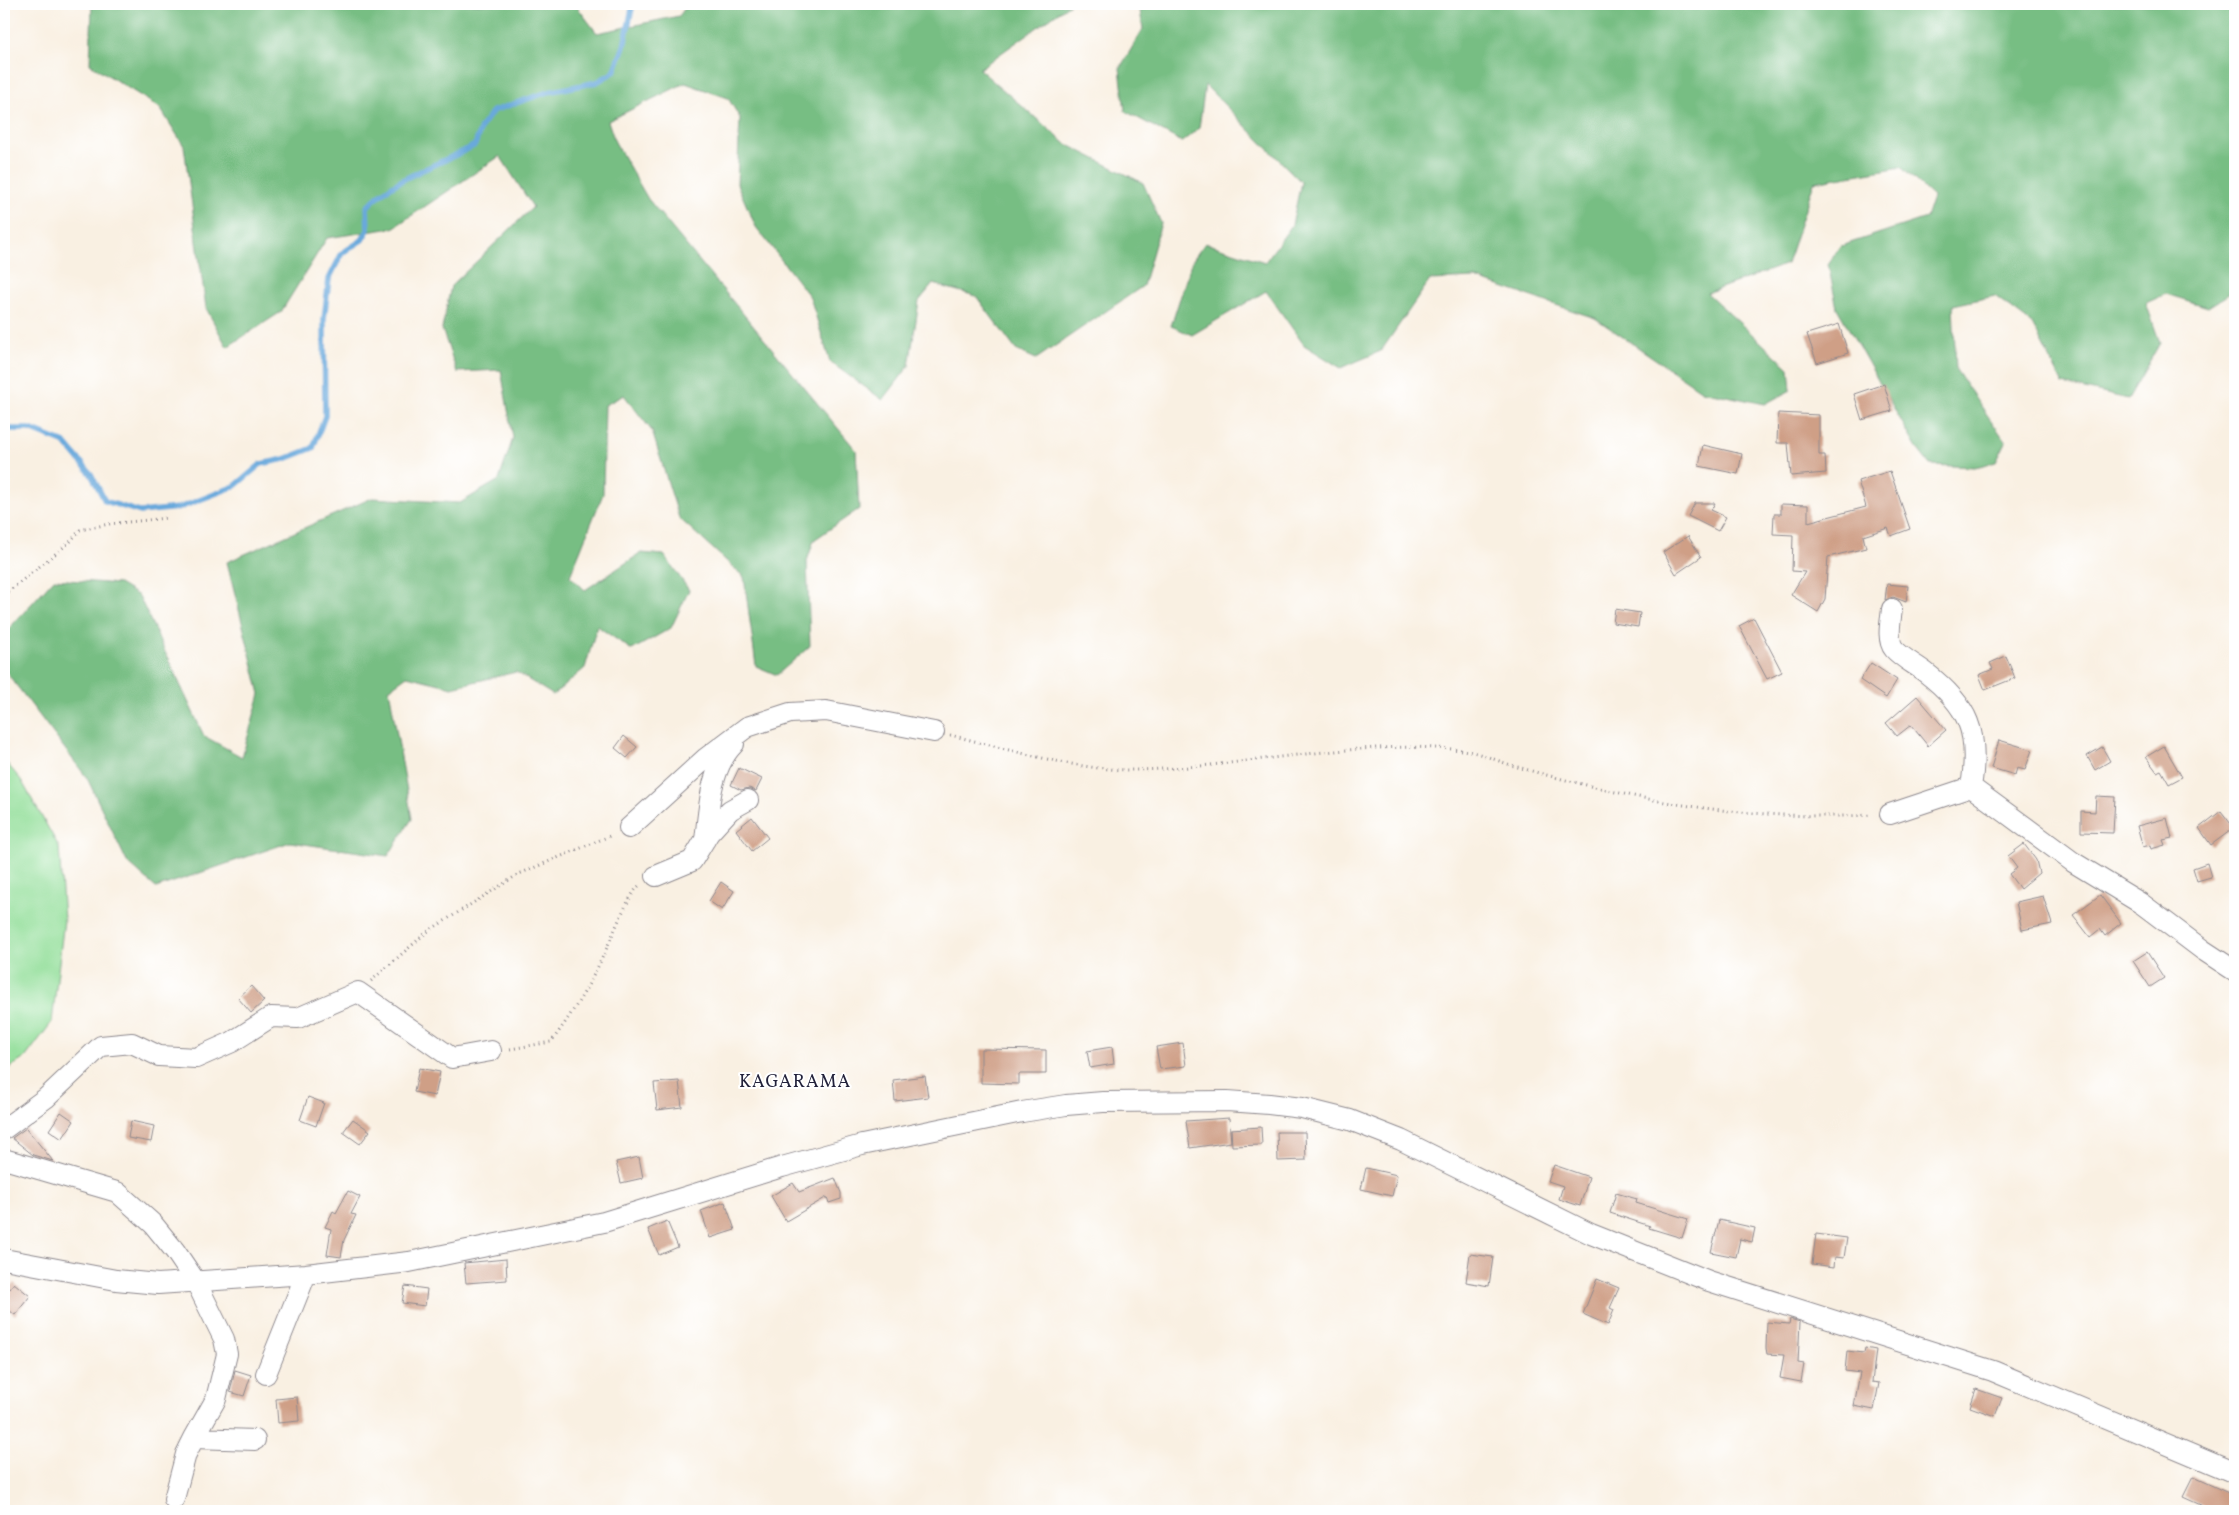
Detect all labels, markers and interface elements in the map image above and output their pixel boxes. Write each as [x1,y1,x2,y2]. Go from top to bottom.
district label: KAGARAMA [739,1070,851,1095]

